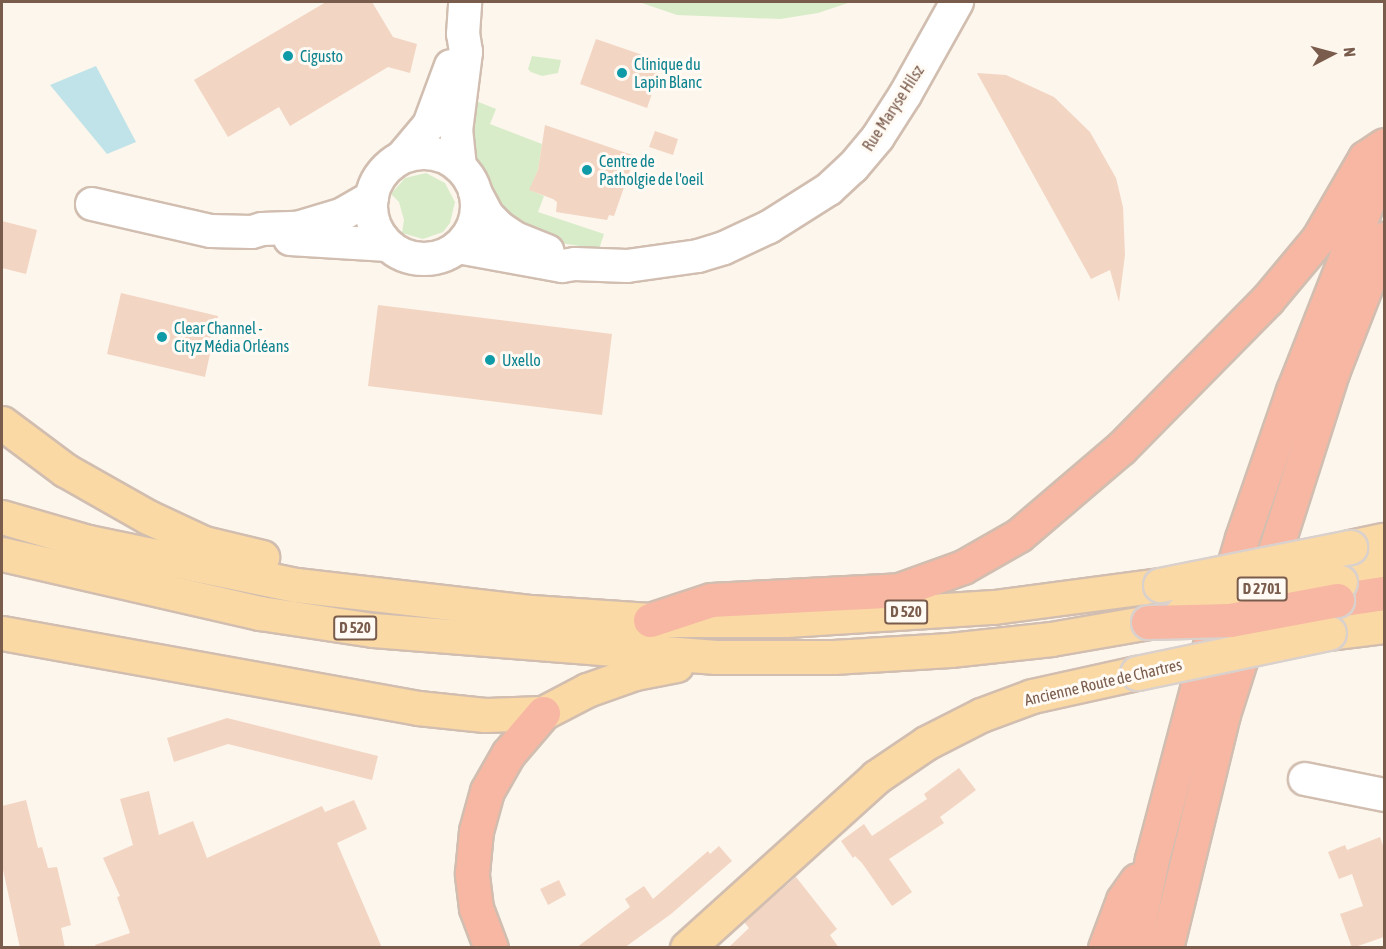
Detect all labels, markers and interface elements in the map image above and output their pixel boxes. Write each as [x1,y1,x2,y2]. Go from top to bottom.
north arrow [1302,24,1362,84]
place label: Cigusto [300,46,343,66]
text: N [1340,46,1359,58]
marker: Cigusto [281,49,295,63]
place label: Clinique du Lapin Blanc [634,54,702,92]
street label: Rue Maryse Hilsz [858,62,928,154]
marker: Clinique du Lapin Blanc [615,66,629,80]
place label: Centre de Patholgie de l'oeil [599,151,704,189]
marker: Centre de Patholgie de l'oeil [580,163,594,177]
place label: Clear Channel - Cityz Média Orléans [174,318,289,356]
marker: Clear Channel - Cityz Média Orléans [155,330,169,344]
place label: Uxello [502,350,541,370]
marker: Uxello [483,353,497,367]
road number: D 2701 [1236,577,1288,601]
road number: D 520 [884,600,928,624]
road number: D 520 [332,616,378,640]
street label: Ancienne Route de Chartres [1022,655,1184,709]

